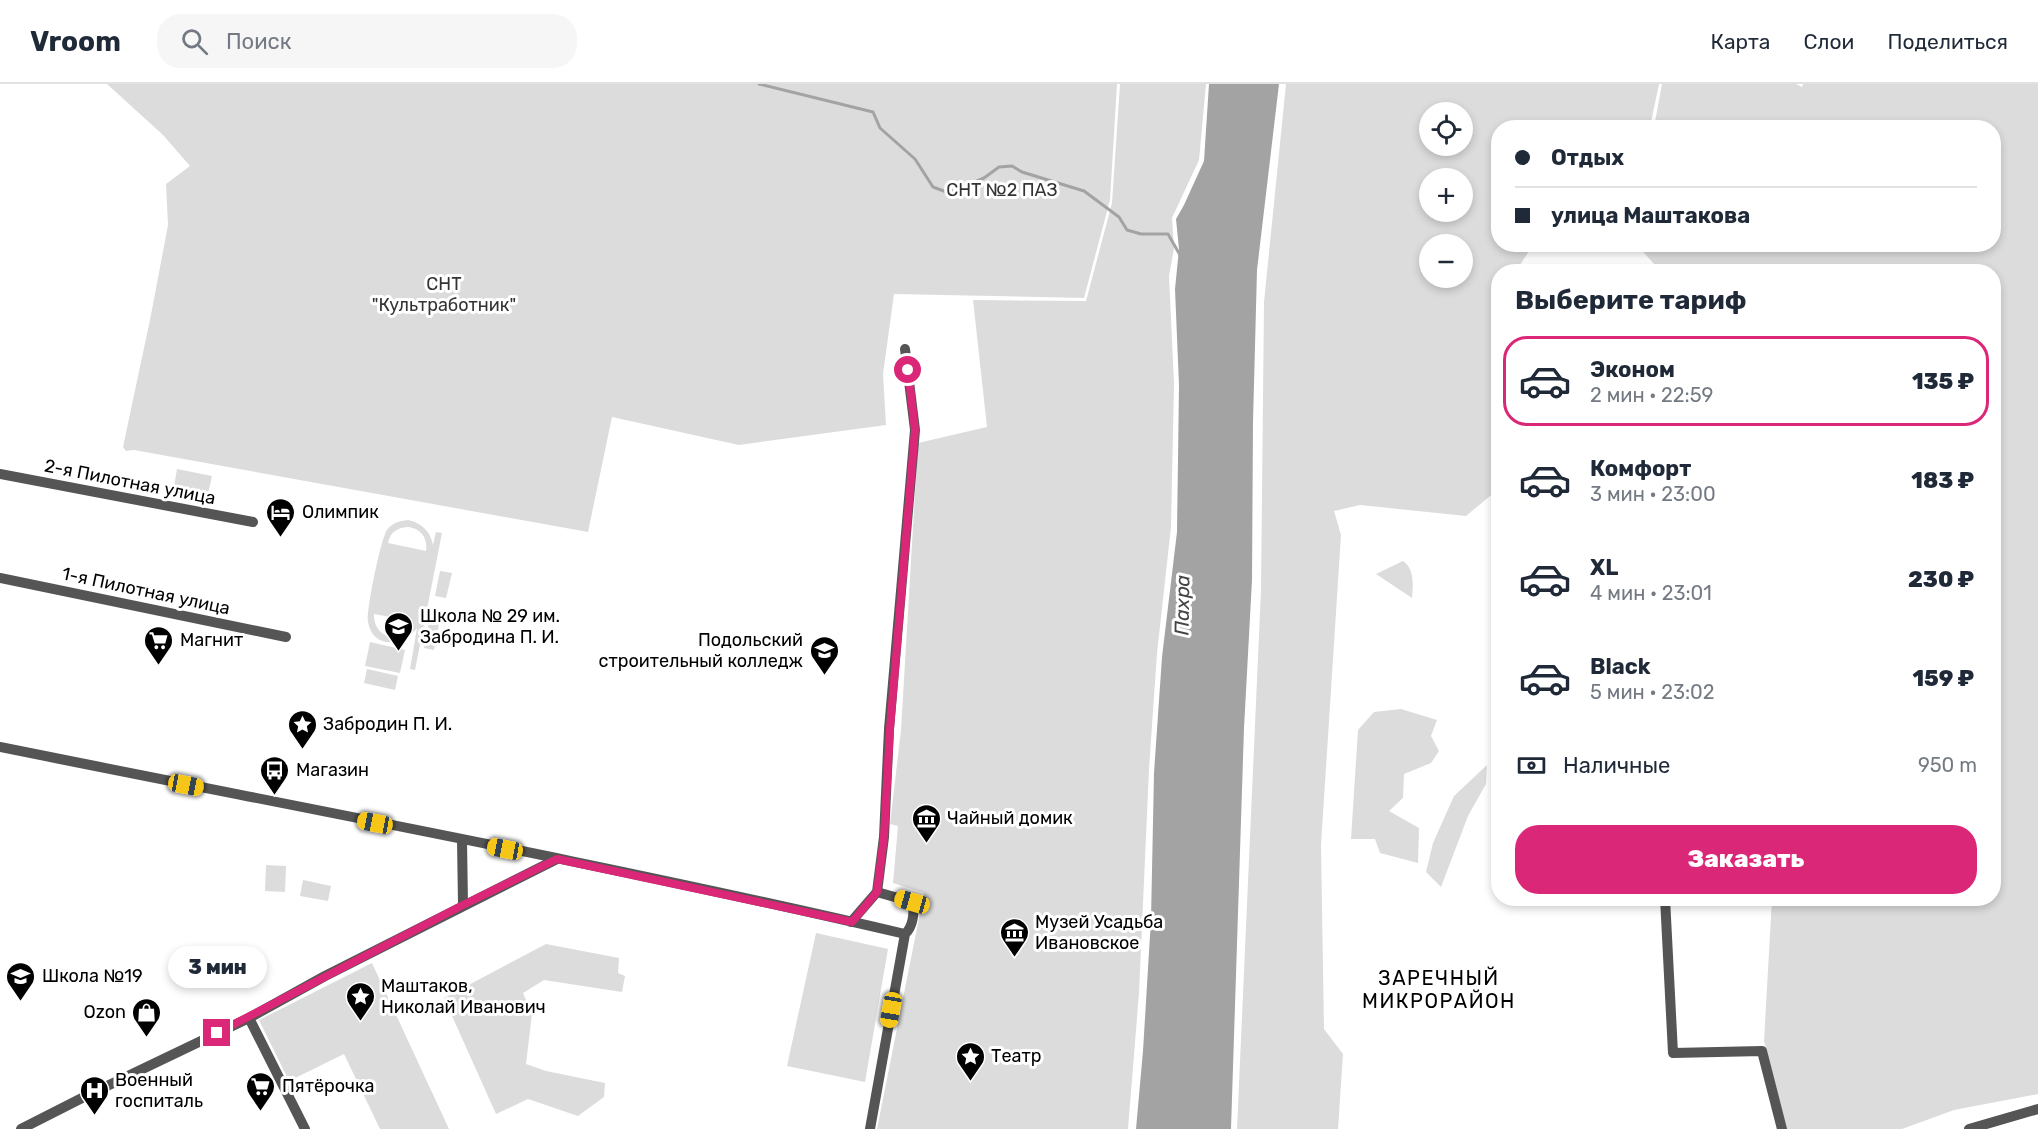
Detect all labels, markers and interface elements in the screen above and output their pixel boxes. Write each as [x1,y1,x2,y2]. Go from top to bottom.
search box [157,14,577,68]
text: Vroom [30,25,121,58]
icon: search [178,25,211,58]
text: Поиск [226,28,292,55]
text: Карта [1710,29,1770,54]
text: Слои [1803,29,1854,54]
text: Поделиться [1887,29,2008,54]
map controls [1419,102,1473,288]
button: locate [1419,102,1473,156]
text: Отдых [1551,144,1624,171]
button: + [1419,168,1473,222]
park label: СНТ №2 ПАЗ [946,179,1058,201]
text: улица Маштакова [1551,202,1750,229]
button: − [1419,234,1473,288]
park label: СНТ "Культработник" [372,273,516,316]
text: Выберите тариф [1515,284,1746,316]
icon: car [1518,354,1572,408]
route start [894,356,921,383]
text: Эконом [1590,356,1675,383]
text: 135 ₽ [1912,368,1974,395]
text: 2 мин · 22:59 [1590,383,1713,407]
icon: car [1518,453,1572,507]
street label: 2-я Пилотная улица [43,455,217,509]
text: Комфорт [1590,455,1691,482]
text: 183 ₽ [1911,467,1974,494]
text: 3 мин · 23:00 [1590,482,1716,506]
hotel icon: Олимпик [265,496,297,538]
place label: Олимпик [302,501,379,523]
icon: car [1518,552,1572,606]
text: XL [1590,554,1618,581]
street label: 1-я Пилотная улица [60,562,232,620]
text: 230 ₽ [1908,566,1974,593]
water label: Пахра [1169,574,1195,635]
text: 4 мин · 23:01 [1590,581,1712,605]
place label: Школа № 29 им. Забродина П. И. [420,605,560,648]
school or university icon: Школа № 29 им. Забродина П. И. [383,610,415,652]
supermarket icon: Магнит [143,624,175,666]
place label: Магнит [180,629,243,651]
place label: Подольский строительный колледж [599,629,803,672]
school or university icon: Подольский строительный колледж [808,634,840,676]
icon: car [1518,651,1572,705]
text: Black [1590,653,1651,680]
text: 159 ₽ [1912,665,1974,692]
text: 5 мин · 23:02 [1590,680,1715,704]
place icon: Забродин П. И. [286,708,318,750]
place label: Забродин П. И. [323,713,452,735]
icon: cash [1515,749,1548,782]
text: Наличные [1563,752,1670,779]
text: 950 m [1918,753,1977,777]
bus stop icon: Магазин [259,754,291,796]
place label: Магазин [296,759,369,781]
car [167,773,205,797]
museum icon: Чайный домик [910,802,942,844]
place label: Чайный домик [947,807,1073,829]
car [356,811,394,835]
button: Заказать [1515,825,1977,894]
car [486,837,524,861]
car [892,888,932,916]
place label: Музей Усадьба Ивановское [1035,911,1163,954]
museum icon: Музей Усадьба Ивановское [998,916,1030,958]
callout: 3 мин [168,946,266,988]
text: 3 мин [188,955,247,979]
school or university icon: Школа №19 [5,960,37,1002]
place label: Школа №19 [42,965,143,987]
district label: ЗАРЕЧНЫЙ МИКРОРАЙОН [1362,966,1516,1013]
place label: Маштаков, Николай Иванович [381,975,546,1018]
place icon: Маштаков, Николай Иванович [344,980,376,1022]
car [879,991,903,1029]
shop icon: Ozon [131,996,163,1038]
place label: Ozon [84,1001,126,1023]
route end [203,1019,230,1046]
place icon: Театр [954,1040,986,1082]
place label: Театр [991,1045,1041,1067]
place label: Военный госпиталь [115,1069,203,1112]
supermarket icon: Пятёрочка [245,1070,277,1112]
hospital icon: Военный госпиталь [78,1074,110,1116]
place label: Пятёрочка [282,1075,375,1097]

